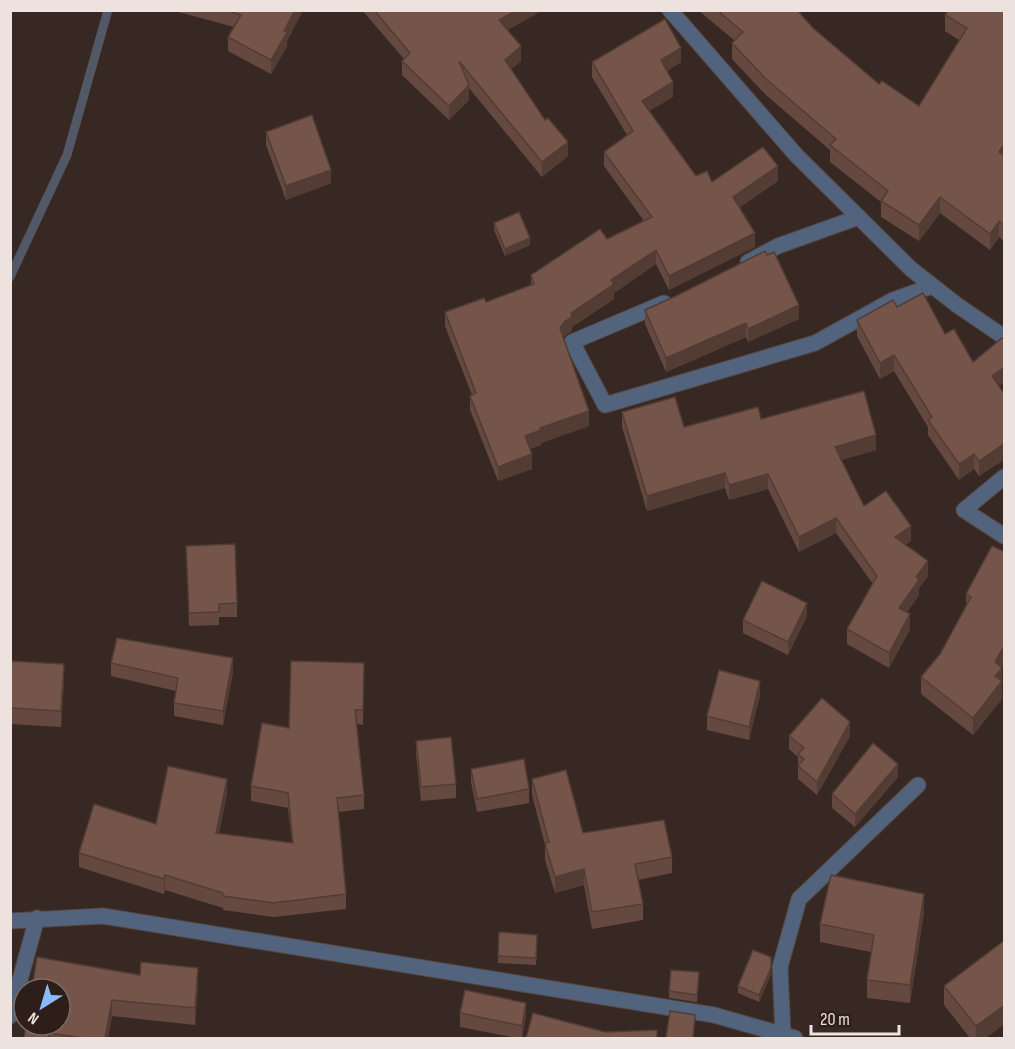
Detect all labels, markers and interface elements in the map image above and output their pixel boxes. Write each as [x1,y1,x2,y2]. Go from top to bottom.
north arrow [12,977,72,1037]
scale bar [811,998,900,1036]
text: N [25,1008,43,1028]
text: 20 m [820,1009,850,1030]

